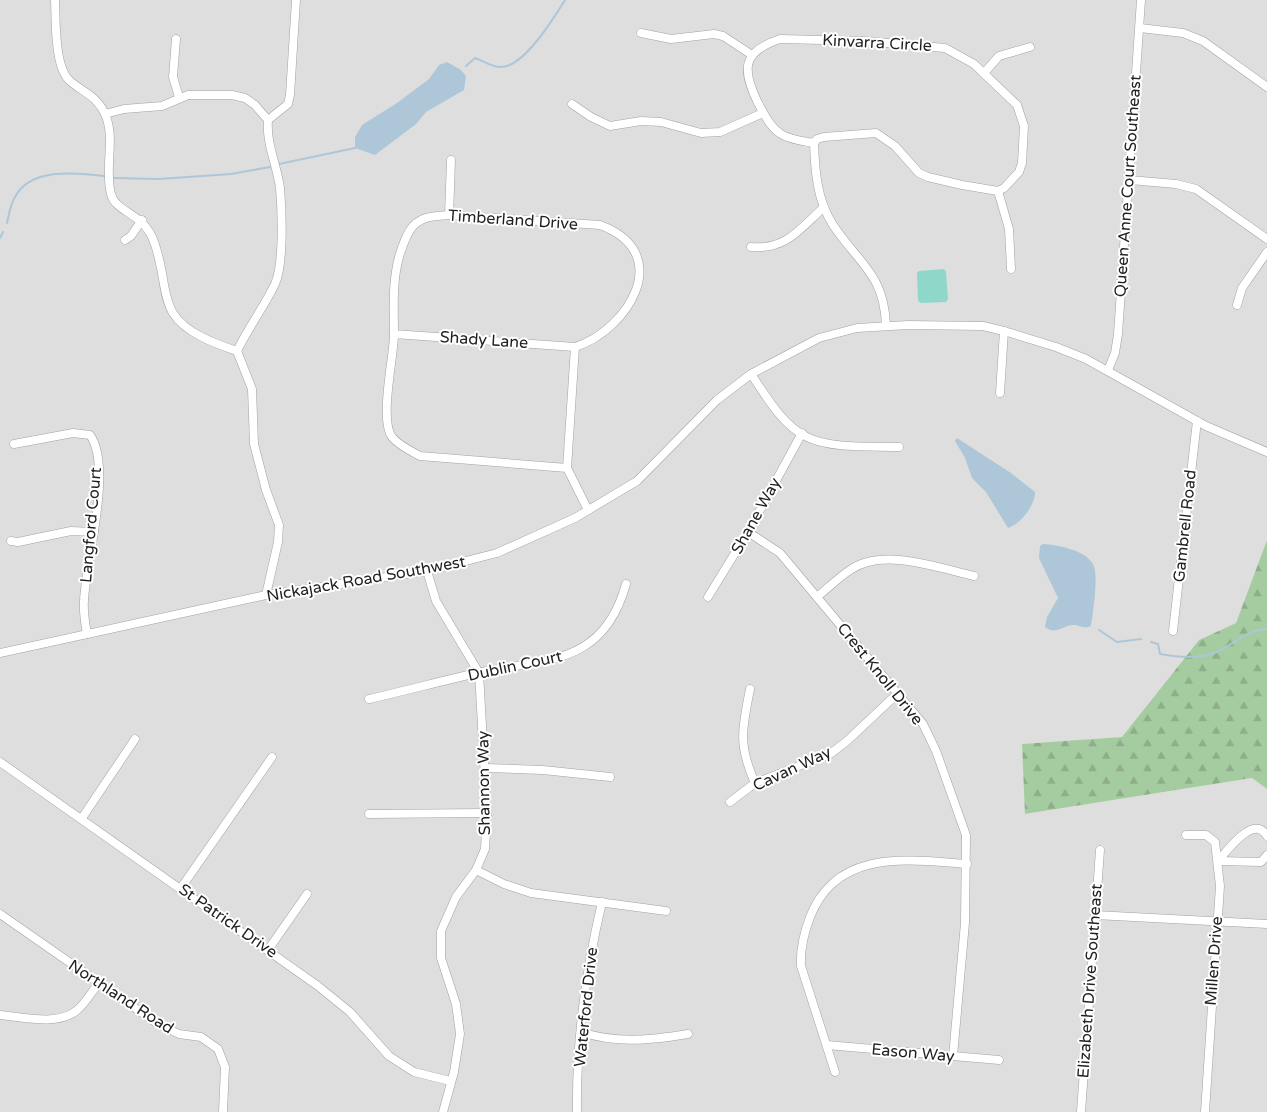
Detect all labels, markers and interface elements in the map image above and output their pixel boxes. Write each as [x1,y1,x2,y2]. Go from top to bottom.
street label: Kinvarra Circle [822,30,932,56]
street label: Queen Anne Court Southeast [1110,74,1146,298]
street label: Timberland Drive [447,205,579,235]
street label: Shady Lane [439,327,529,353]
street label: Langford Court [76,466,106,584]
street label: Gambrell Road [1169,469,1201,583]
street label: Shane Way [727,474,785,558]
street label: Nickajack Road Southwest [265,552,467,606]
street label: Crest Knoll Drive [833,619,927,729]
street label: Dublin Court [466,646,564,686]
street label: Shannon Way [473,730,495,835]
street label: Cavan Way [750,742,835,796]
street label: St Patrick Drive [175,880,281,962]
street label: Elizabeth Drive Southeast [1073,883,1107,1079]
street label: Millen Drive [1201,916,1227,1006]
street label: Waterford Drive [570,946,602,1068]
street label: Northland Road [65,956,177,1038]
street label: Eason Way [871,1039,956,1067]

